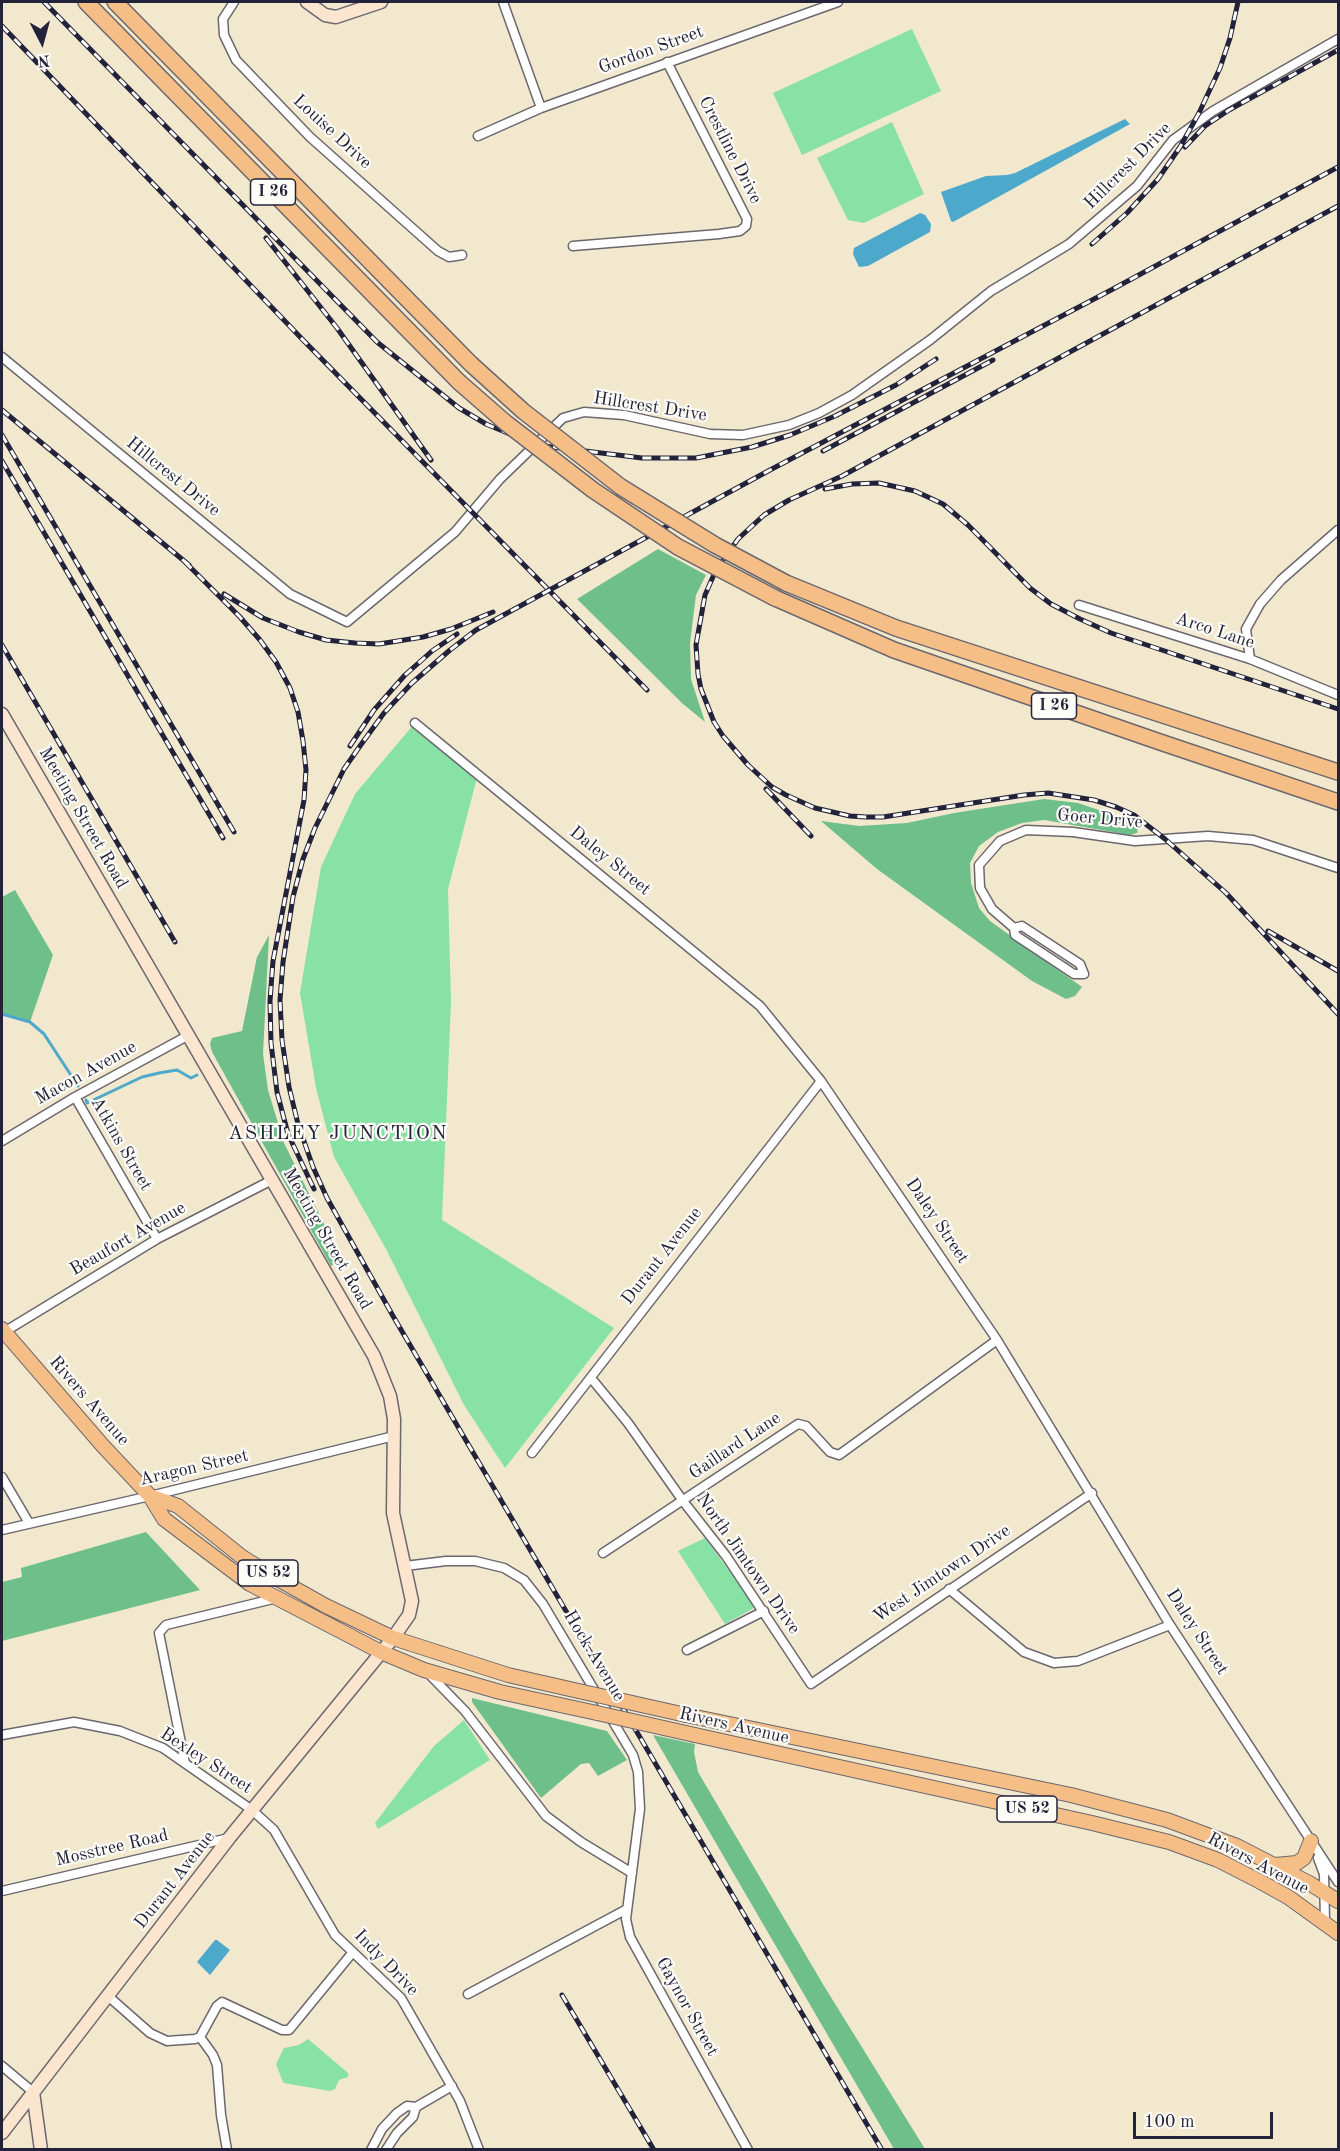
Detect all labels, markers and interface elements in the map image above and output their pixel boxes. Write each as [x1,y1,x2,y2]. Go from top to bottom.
north arrow [12,12,72,72]
street label: Gordon Street [596,21,706,79]
text: N [37,51,51,68]
street label: Louise Drive [288,90,376,174]
street label: Crestline Drive [694,93,766,207]
street label: Hillcrest Drive [1080,118,1176,214]
road number: I 26 [250,179,296,205]
street label: Hillcrest Drive [592,387,708,427]
street label: Hillcrest Drive [122,433,224,521]
street label: Arco Lane [1173,608,1257,654]
road number: I 26 [1032,693,1076,719]
street label: Meeting Street Road [34,743,132,893]
street label: Goer Drive [1056,805,1144,833]
street label: Daley Street [565,822,655,900]
street label: Macon Avenue [31,1036,141,1110]
street label: Atkins Street [86,1093,156,1195]
district label: ASHLEY JUNCTION [228,1122,448,1146]
street label: Meeting Street Road [278,1164,376,1314]
street label: Daley Street [901,1174,973,1268]
street label: Beaufort Avenue [66,1197,190,1281]
street label: Durant Avenue [617,1203,707,1309]
street label: Rivers Avenue [44,1352,134,1450]
street label: Gaillard Lane [685,1407,785,1485]
street label: Aragon Street [137,1445,251,1491]
street label: North Jimtown Drive [691,1489,805,1639]
street label: West Jimtown Drive [869,1520,1015,1628]
road number: US 52 [238,1560,298,1586]
street label: Daley Street [1161,1585,1233,1679]
street label: Hock Avenue [558,1606,630,1706]
street label: Rivers Avenue [677,1703,791,1749]
street label: Bexley Street [156,1723,256,1799]
road number: US 52 [997,1796,1057,1822]
street label: Mosstree Road [54,1825,170,1871]
street label: Durant Avenue [130,1827,220,1933]
street label: Rivers Avenue [1203,1828,1313,1900]
street label: Indy Drive [349,1925,423,2001]
street label: Gaynor Street [651,1954,723,2060]
scale bar [1136,2100,1276,2138]
text: 100 m [1144,2113,1195,2131]

